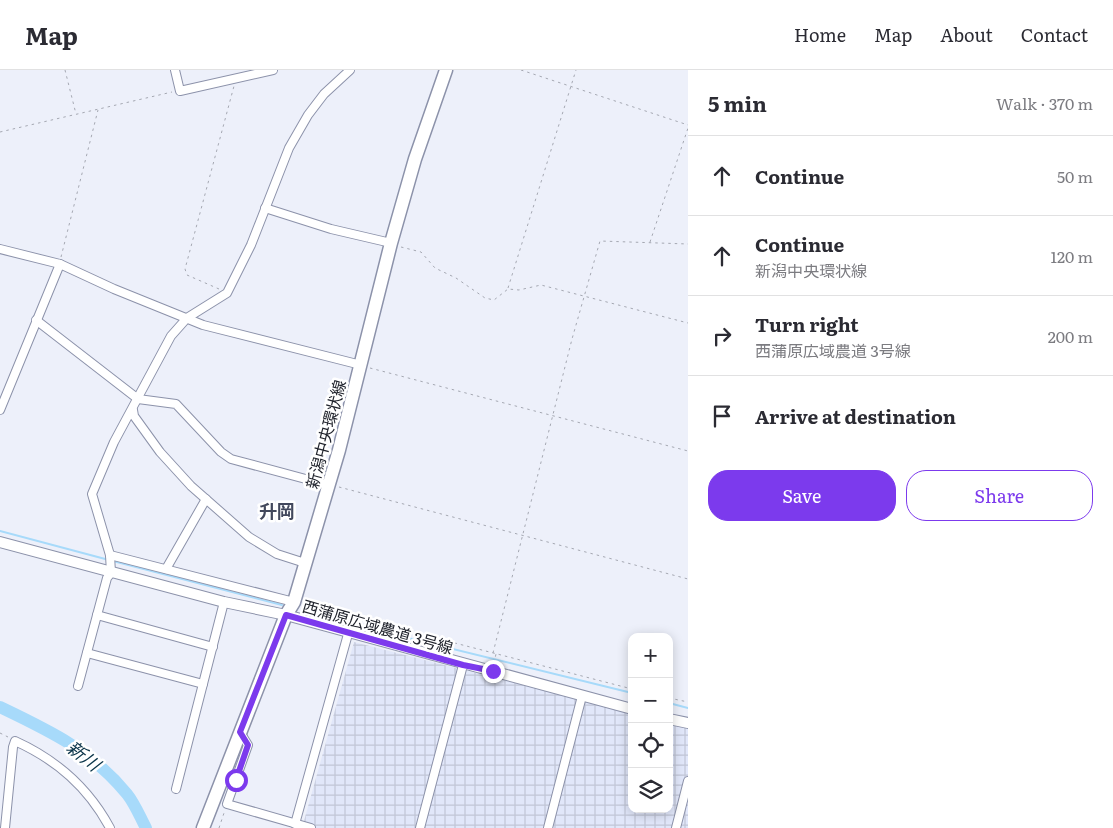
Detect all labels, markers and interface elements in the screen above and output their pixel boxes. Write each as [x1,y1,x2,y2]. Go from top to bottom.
text: Map [25,17,78,52]
text: Home [794,21,846,48]
text: Map [874,21,912,48]
text: About [940,21,993,48]
text: Contact [1021,21,1088,48]
text: 5 min [708,87,767,118]
text: Walk · 370 m [996,91,1093,115]
icon: ahead [708,162,736,190]
text: Continue [755,162,844,190]
text: 50 m [1057,164,1093,188]
text: Continue [755,230,844,258]
icon: ahead [708,242,736,270]
text: 120 m [1050,244,1093,268]
text: 新潟中央環状線 [755,258,867,282]
text: Turn right [755,310,859,338]
icon: right [708,322,736,350]
text: 200 m [1048,324,1093,348]
text: 西蒲原広域農道 3号線 [755,338,911,362]
street label: 新潟中央環状線 [299,377,351,491]
icon: arrive [708,402,736,430]
text: Arrive at destination [755,402,956,430]
button: Save [708,470,896,521]
button: Share [906,470,1093,521]
district label: 升岡 [259,497,295,524]
street label: 西蒲原広域農道 3号線 [300,593,456,659]
map controls [628,633,673,813]
button: + [628,633,673,678]
route end [482,660,505,683]
button: − [628,678,673,723]
button: locate [628,723,673,768]
water label: 新川 [62,733,108,778]
button: layers [628,768,673,813]
route start [225,769,248,792]

